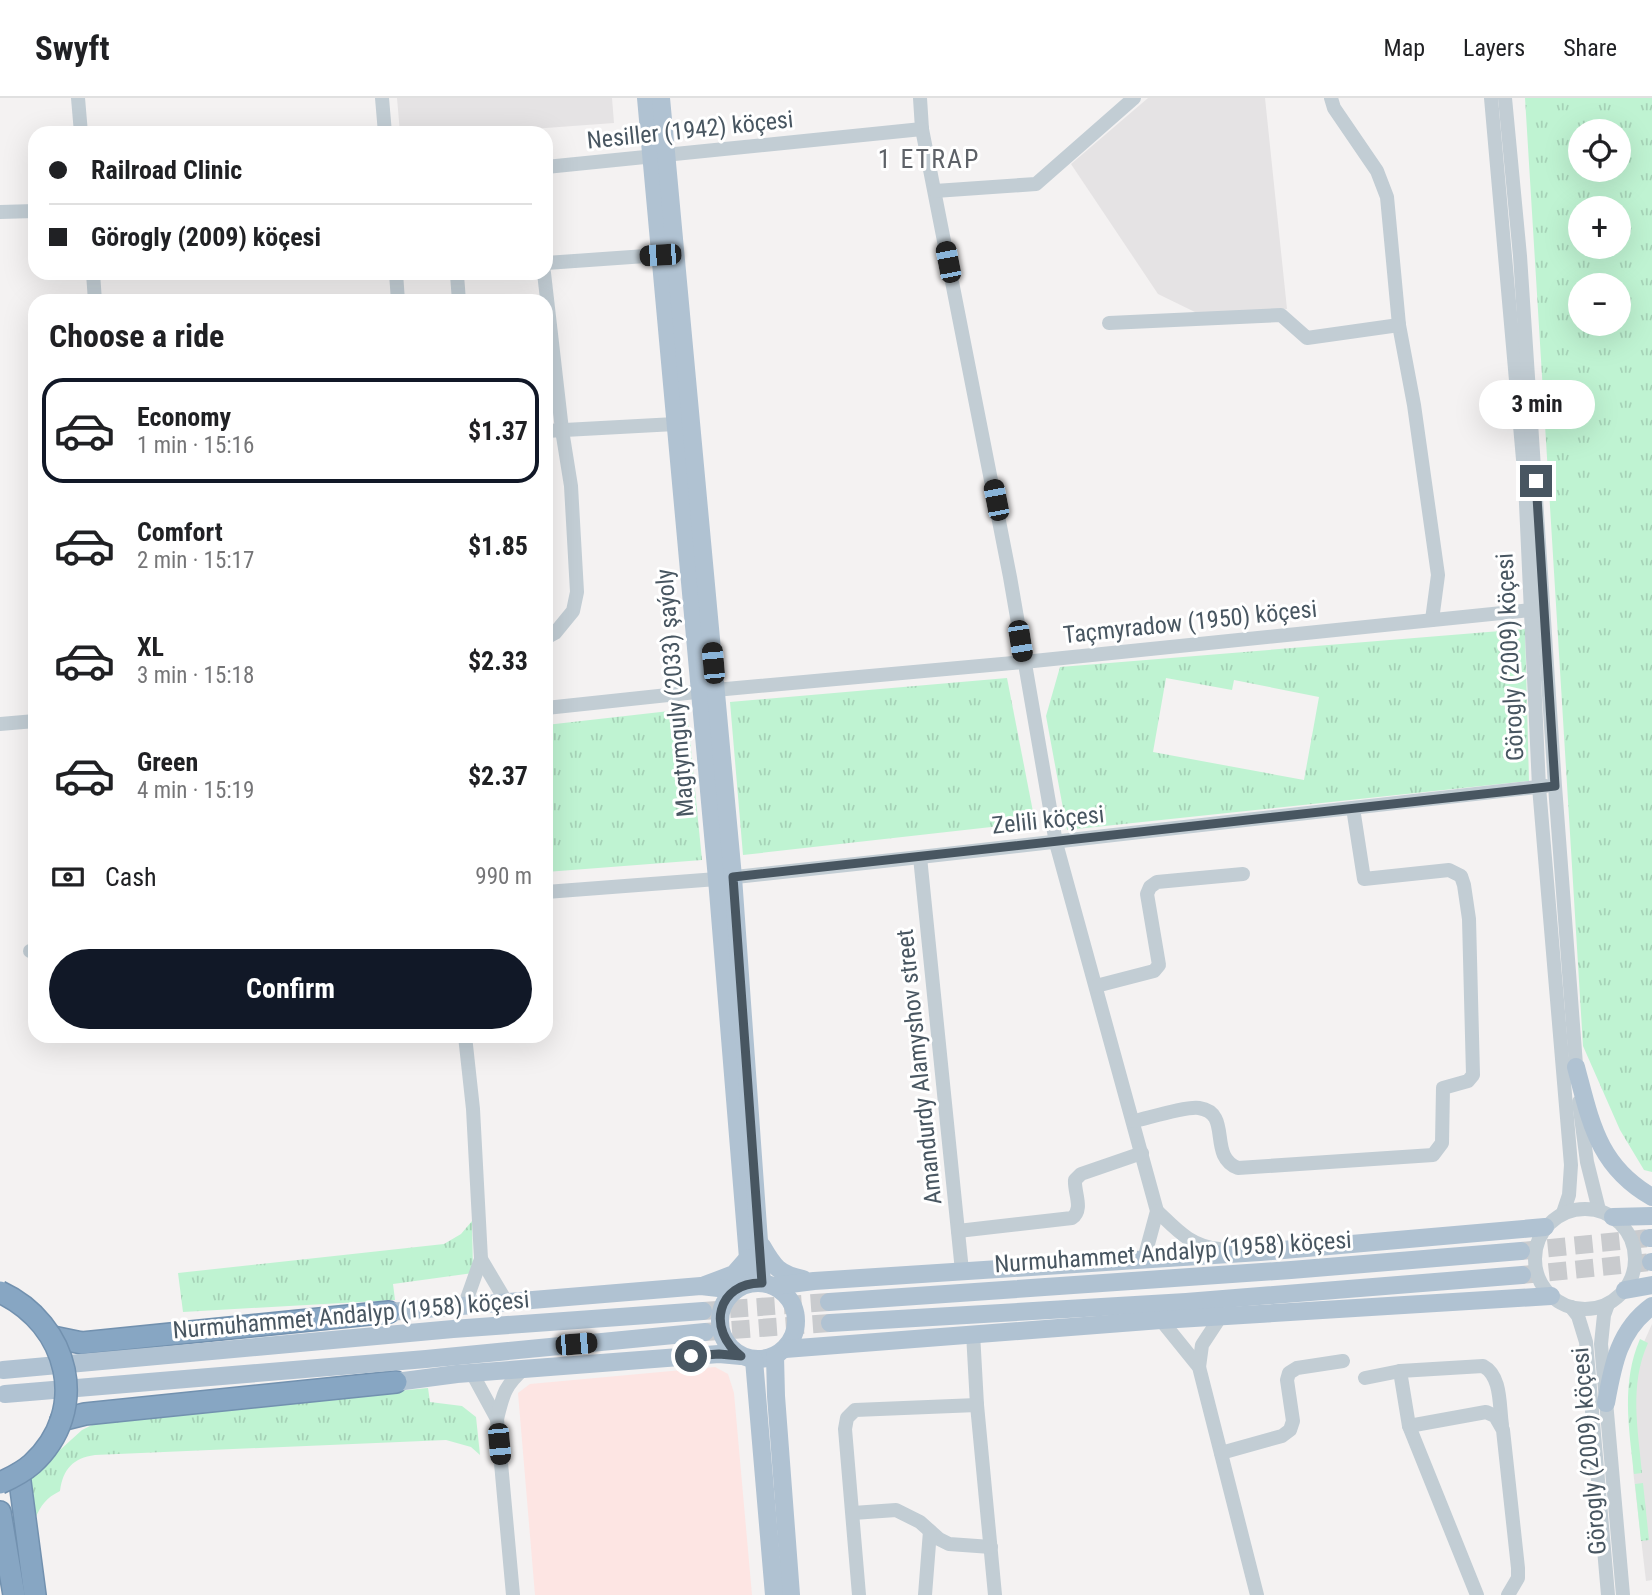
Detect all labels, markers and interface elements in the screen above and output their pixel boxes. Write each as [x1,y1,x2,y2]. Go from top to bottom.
text: Swyft [35,29,110,68]
text: Map [1384,34,1425,62]
text: Layers [1463,34,1525,62]
text: Share [1563,34,1617,62]
street label: Nesiller (1942) köçesi [585,105,795,155]
map controls [1568,119,1631,336]
button: locate [1568,119,1631,182]
district label: 1 ETRAP [878,144,980,174]
text: Railroad Clinic [91,155,242,185]
button: + [1568,196,1631,259]
text: Görogly (2009) köçesi [91,222,321,252]
car [934,239,963,285]
car [639,243,682,267]
button: − [1568,273,1631,336]
text: Choose a ride [49,317,224,355]
callout: 3 min [1478,380,1594,428]
text: 3 min [1511,391,1563,418]
icon: car [53,399,116,462]
text: Economy [137,402,231,432]
text: $1.37 [468,416,528,446]
text: 1 min · 15:16 [137,432,254,459]
route end [1520,465,1552,497]
car [982,477,1011,523]
icon: car [53,514,116,577]
text: Comfort [137,517,223,547]
text: $1.85 [468,531,528,561]
text: 2 min · 15:17 [137,547,254,574]
street label: Görogly (2009) köçesi [1491,552,1529,762]
street label: Magtymguly (2033) şaýoly [650,568,700,818]
street label: Taçmyradow (1950) köçesi [1062,595,1318,649]
car [1007,619,1034,663]
icon: car [53,629,116,692]
text: XL [137,632,164,662]
car [701,641,726,685]
text: $2.33 [468,646,528,676]
text: 3 min · 15:18 [137,662,254,689]
icon: car [53,744,116,807]
text: Green [137,747,198,777]
text: $2.37 [468,761,528,791]
text: 4 min · 15:19 [137,777,254,804]
street label: Zelili köçesi [990,800,1106,840]
icon: cash [49,858,87,896]
text: Cash [105,862,157,892]
text: 990 m [475,863,532,890]
street label: Amandurdy Alamyshov street [891,928,947,1206]
button: Confirm [49,949,532,1029]
street label: Nurmuhammet Andalyp (1958) köçesi [993,1226,1353,1278]
street label: Nurmuhammet Andalyp (1958) köçesi [171,1285,531,1345]
car [555,1332,598,1356]
route start [675,1340,707,1372]
street label: Görogly (2009) köçesi [1566,1346,1612,1556]
car [487,1422,512,1466]

